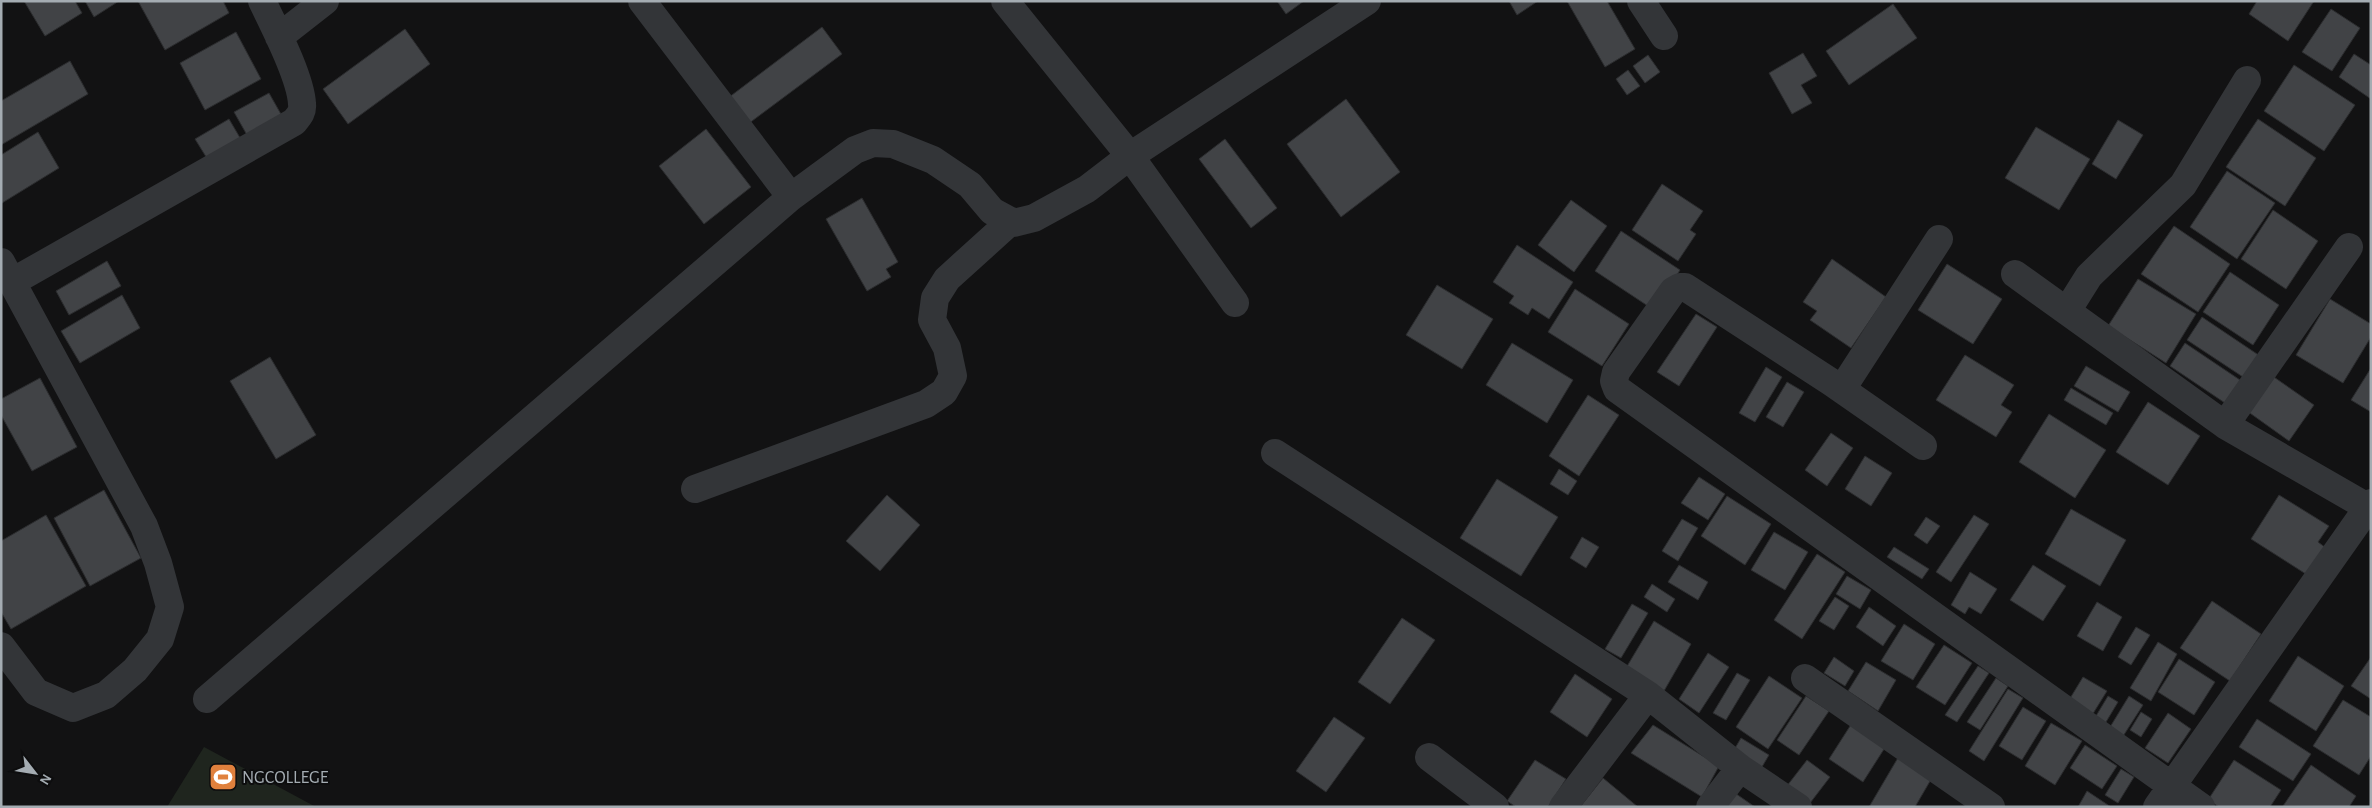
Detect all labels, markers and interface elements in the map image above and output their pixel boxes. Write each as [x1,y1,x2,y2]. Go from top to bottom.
north arrow [10,748,60,798]
sports icon: NGCOLLEGE [208,762,238,792]
place label: NGCOLLEGE [242,769,329,787]
text: N [37,771,54,787]

